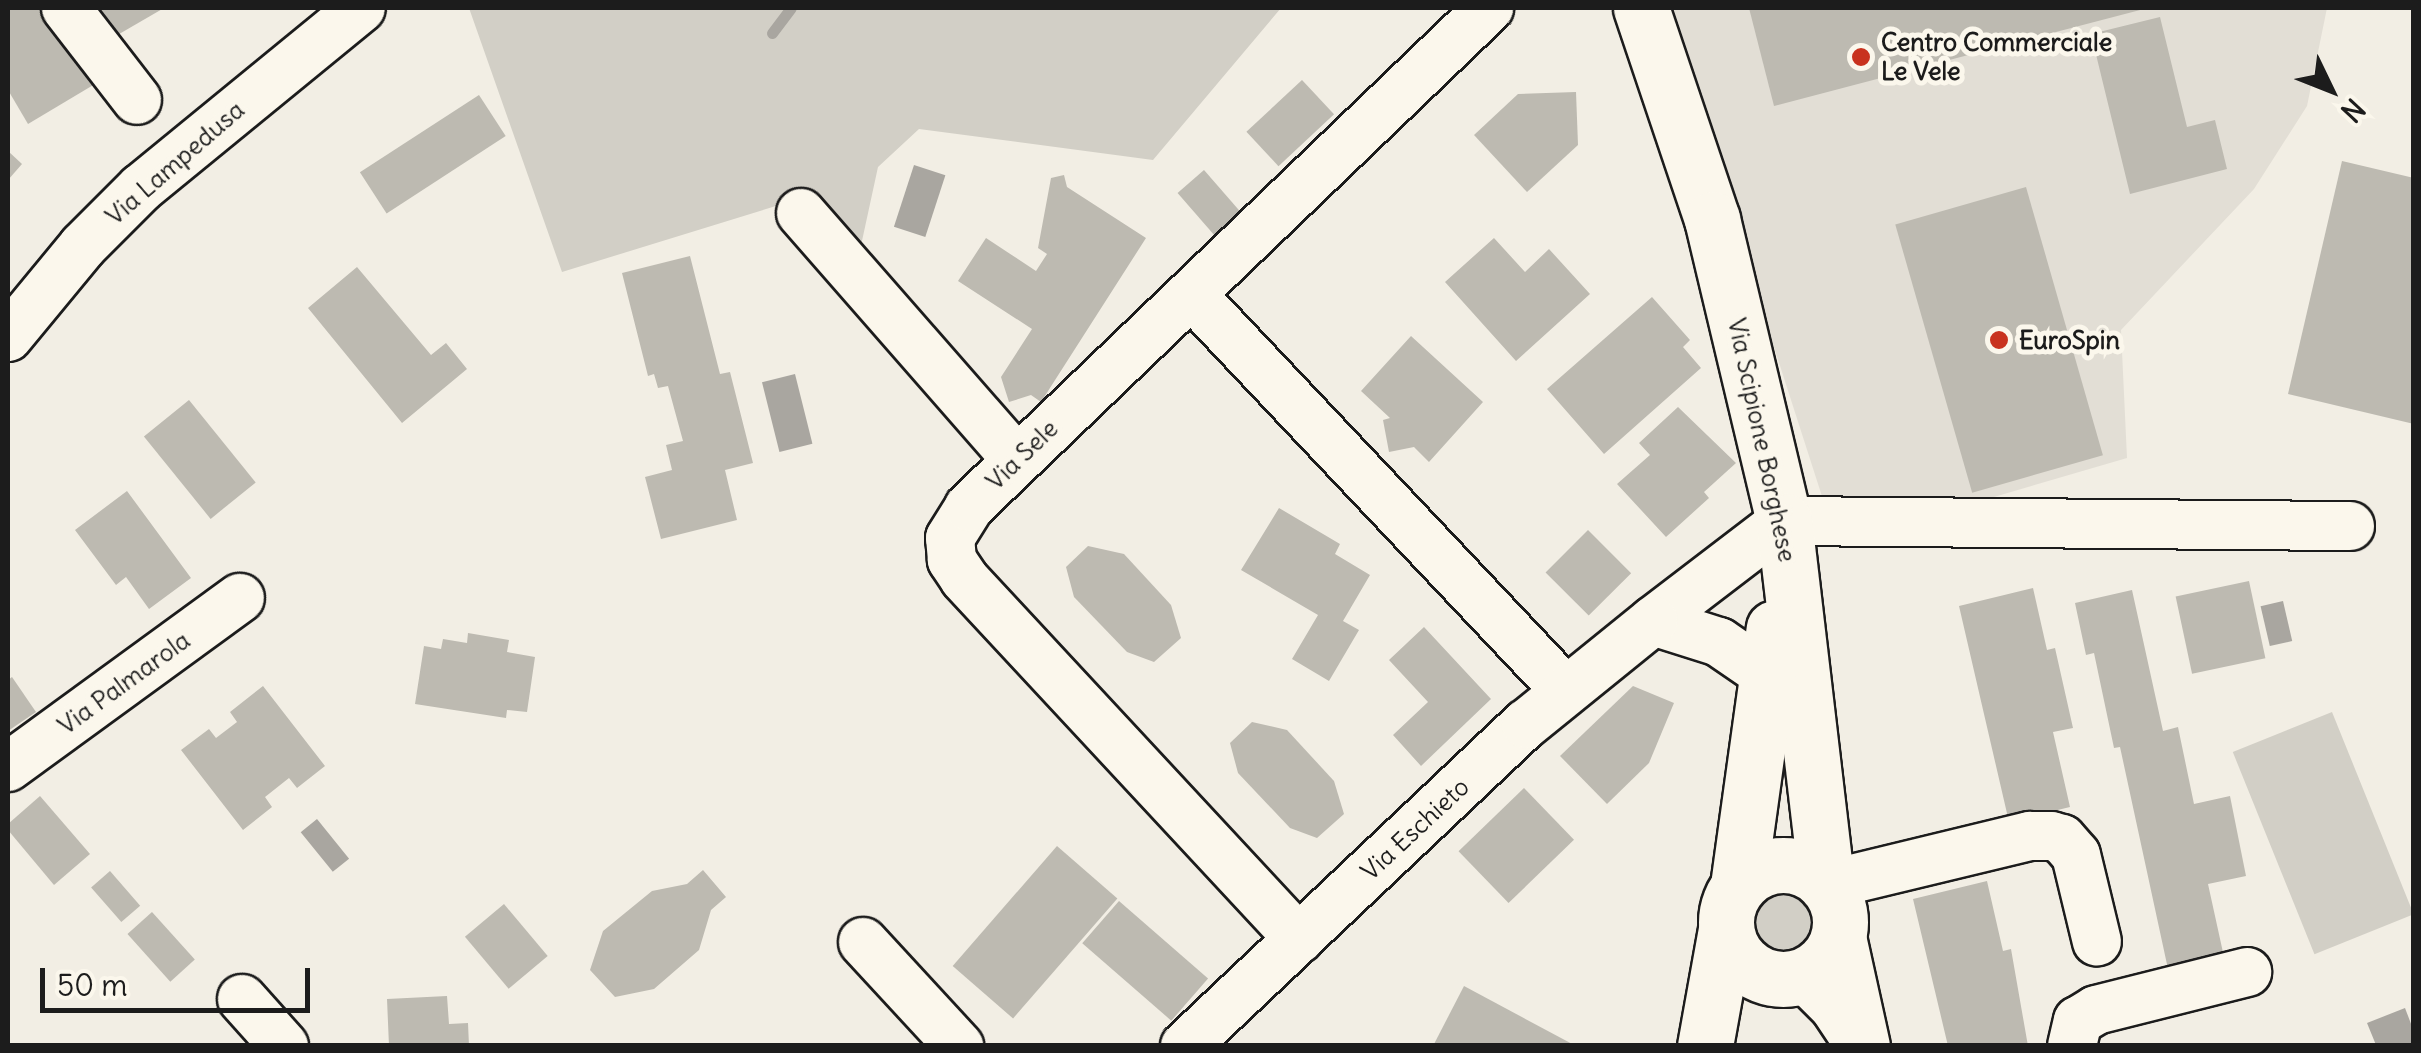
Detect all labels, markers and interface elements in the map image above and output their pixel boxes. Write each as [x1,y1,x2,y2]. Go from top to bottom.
place label: Centro Commerciale Le Vele [1881,28,2112,87]
north arrow [2281,40,2381,140]
marker: Centro Commerciale Le Vele [1850,46,1872,68]
text: N [2333,91,2373,130]
street label: Via Lampedusa [100,95,250,231]
street label: Via Scipione Borghese [1721,315,1803,565]
place label: EuroSpin [2019,325,2120,355]
marker: EuroSpin [1988,329,2010,351]
street label: Via Sele [980,414,1064,496]
street label: Via Palmarola [52,625,196,741]
street label: Via Eschieto [1355,772,1475,886]
scale bar [45,948,315,1010]
text: 50 m [57,966,127,1004]

